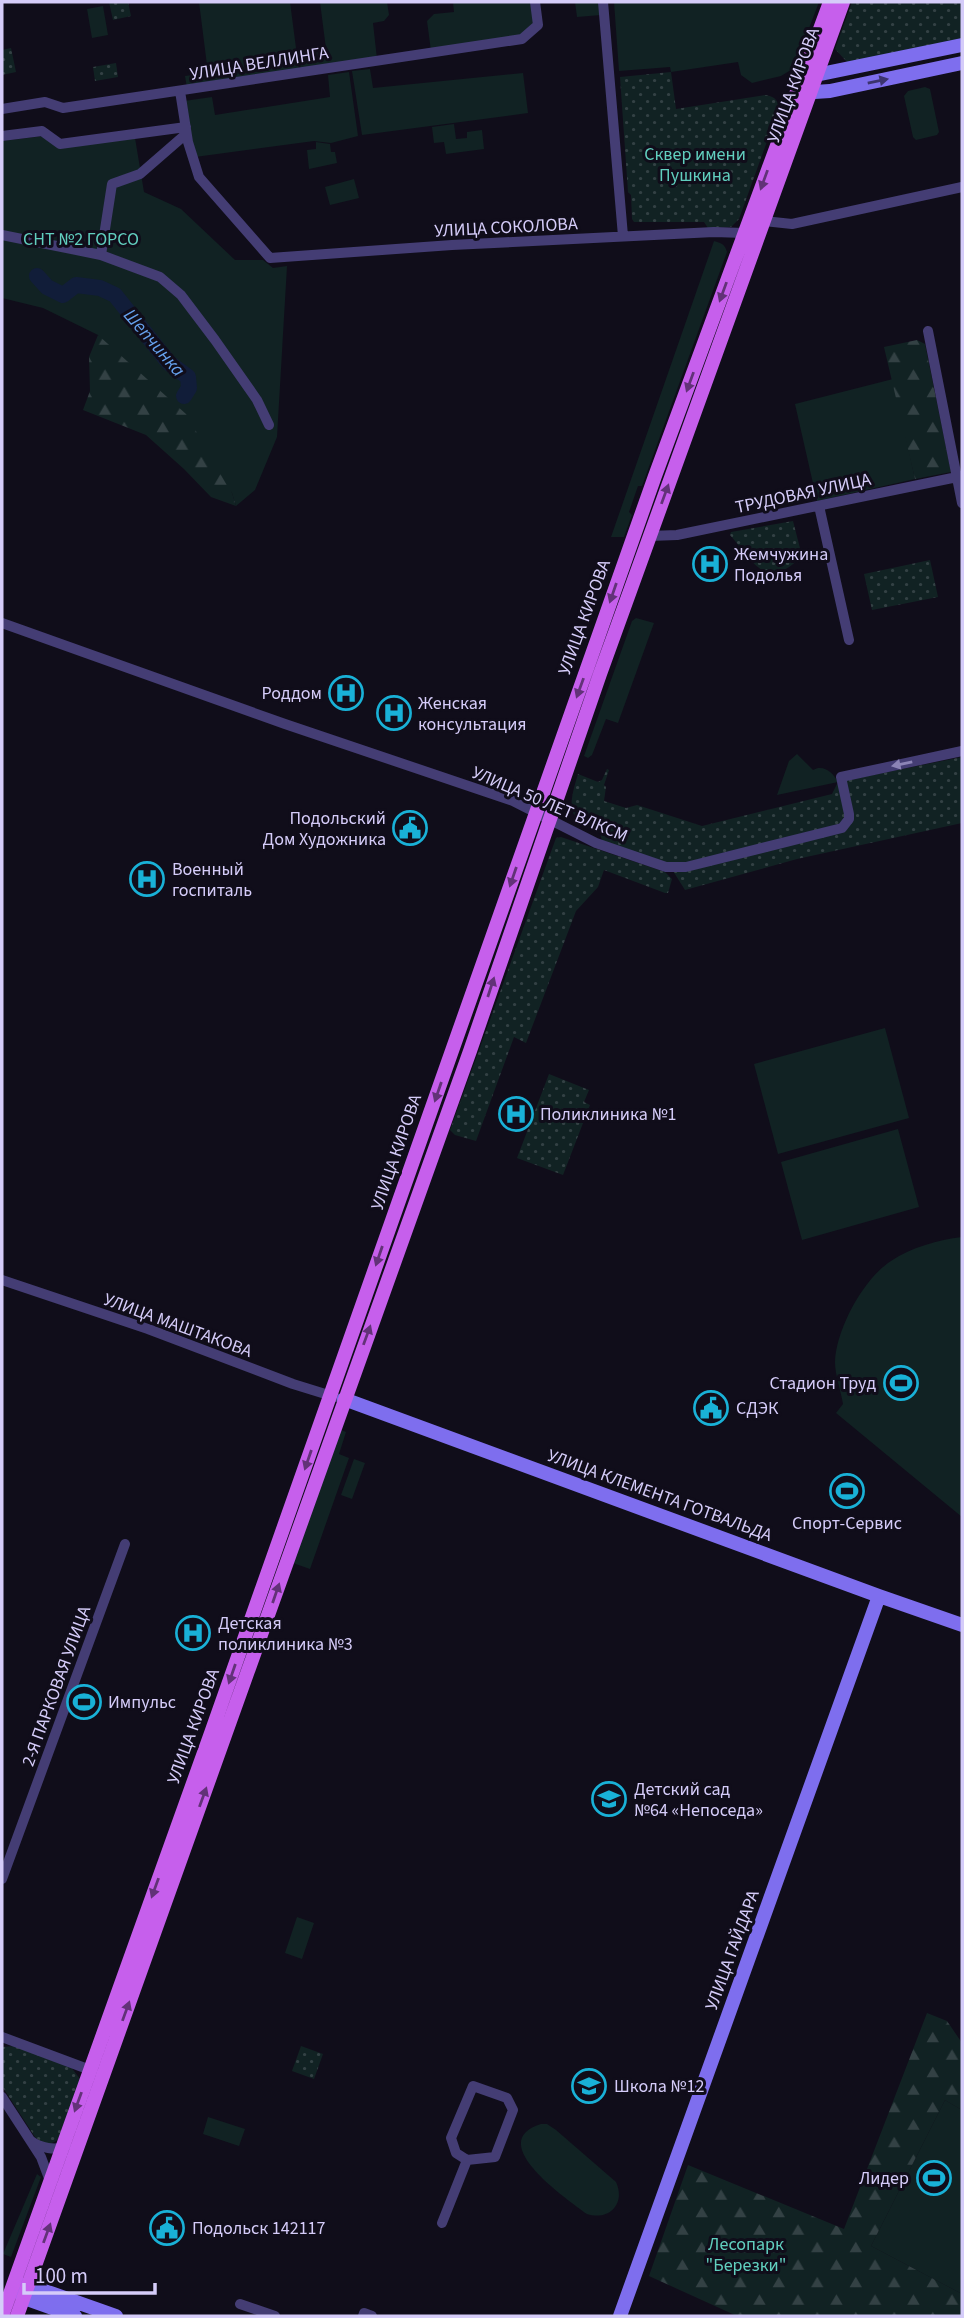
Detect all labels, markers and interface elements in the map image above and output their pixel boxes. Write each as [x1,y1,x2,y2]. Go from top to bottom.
street label: УЛИЦА КИРОВА [761,24,826,146]
street label: УЛИЦА ВЕЛЛИНГА [188,40,330,87]
one-way arrow [867,75,889,86]
park label: Сквер имени Пушкина [644,142,746,188]
one-way arrow [758,170,769,191]
street label: УЛИЦА СОКОЛОВА [434,211,579,244]
park label: СНТ №2 ГОРСО [23,227,139,252]
one-way arrow [717,281,728,302]
water label: Шепчинка [117,303,191,383]
one-way arrow [684,372,695,393]
street label: ТРУДОВАЯ УЛИЦА [733,467,873,520]
one-way arrow [660,483,671,504]
place label: Жемчужина Подолья [734,542,828,588]
hospital icon: Жемчужина Подолья [691,545,729,583]
street label: УЛИЦА КИРОВА [552,556,617,678]
one-way arrow [607,583,618,604]
hospital icon: Роддом [327,674,365,712]
one-way arrow [574,678,585,699]
place label: Роддом [261,681,322,706]
place label: Женская консультация [418,691,527,737]
hospital icon: Женская консультация [375,694,413,732]
one-way arrow [891,759,913,770]
street label: УЛИЦА 50 ЛЕТ ВЛКСМ [468,760,632,849]
place label: Подольский Дом Художника [263,806,386,852]
public building icon: Подольский Дом Художника [391,809,429,847]
place label: Военный госпиталь [172,857,252,903]
hospital icon: Военный госпиталь [128,860,166,898]
one-way arrow [507,867,518,888]
one-way arrow [487,976,497,997]
one-way arrow [432,1081,443,1102]
street label: УЛИЦА КИРОВА [365,1091,428,1213]
hospital icon: Поликлиника №1 [497,1095,535,1133]
place label: Поликлиника №1 [540,1102,676,1127]
one-way arrow [374,1246,385,1267]
street label: УЛИЦА МАШТАКОВА [100,1287,256,1364]
one-way arrow [362,1325,373,1346]
sports icon: Стадион Труд [882,1364,920,1402]
place label: Стадион Труд [769,1371,876,1396]
public building icon: СДЭК [692,1389,730,1427]
place label: СДЭК [736,1396,779,1421]
street label: УЛИЦА КЛЕМЕНТА ГОТВАЛЬДА [544,1443,776,1548]
one-way arrow [302,1449,313,1470]
sports icon: Спорт-Сервис [828,1472,866,1510]
place label: Спорт-Сервис [792,1511,902,1536]
one-way arrow [271,1582,282,1603]
street label: 2-Я ПАРКОВАЯ УЛИЦА [16,1602,97,1770]
place label: Детская поликлиника №3 [218,1611,353,1657]
hospital icon: Детская поликлиника №3 [174,1614,212,1652]
one-way arrow [226,1664,237,1685]
street label: УЛИЦА КИРОВА [161,1665,226,1787]
sports icon: Импульс [65,1683,103,1721]
place label: Импульс [108,1690,176,1715]
place label: Детский сад №64 «Непоседа» [634,1777,763,1823]
school or university icon: Детский сад №64 «Непоседа» [590,1780,628,1818]
one-way arrow [198,1786,209,1807]
one-way arrow [150,1878,161,1899]
street label: УЛИЦА ГАЙДАРА [699,1886,766,2014]
one-way arrow [121,2000,132,2021]
school or university icon: Школа №12 [570,2067,608,2105]
place label: Школа №12 [614,2074,704,2099]
one-way arrow [73,2092,84,2113]
sports icon: Лидер [915,2159,953,2197]
place label: Лидер [859,2166,909,2191]
public building icon: Подольск 142117 [148,2209,186,2247]
place label: Подольск 142117 [192,2216,326,2241]
one-way arrow [42,2223,53,2244]
park label: Лесопарк "Березки" [706,2232,786,2278]
scale bar [24,2252,156,2296]
text: 100 m [35,2261,88,2291]

